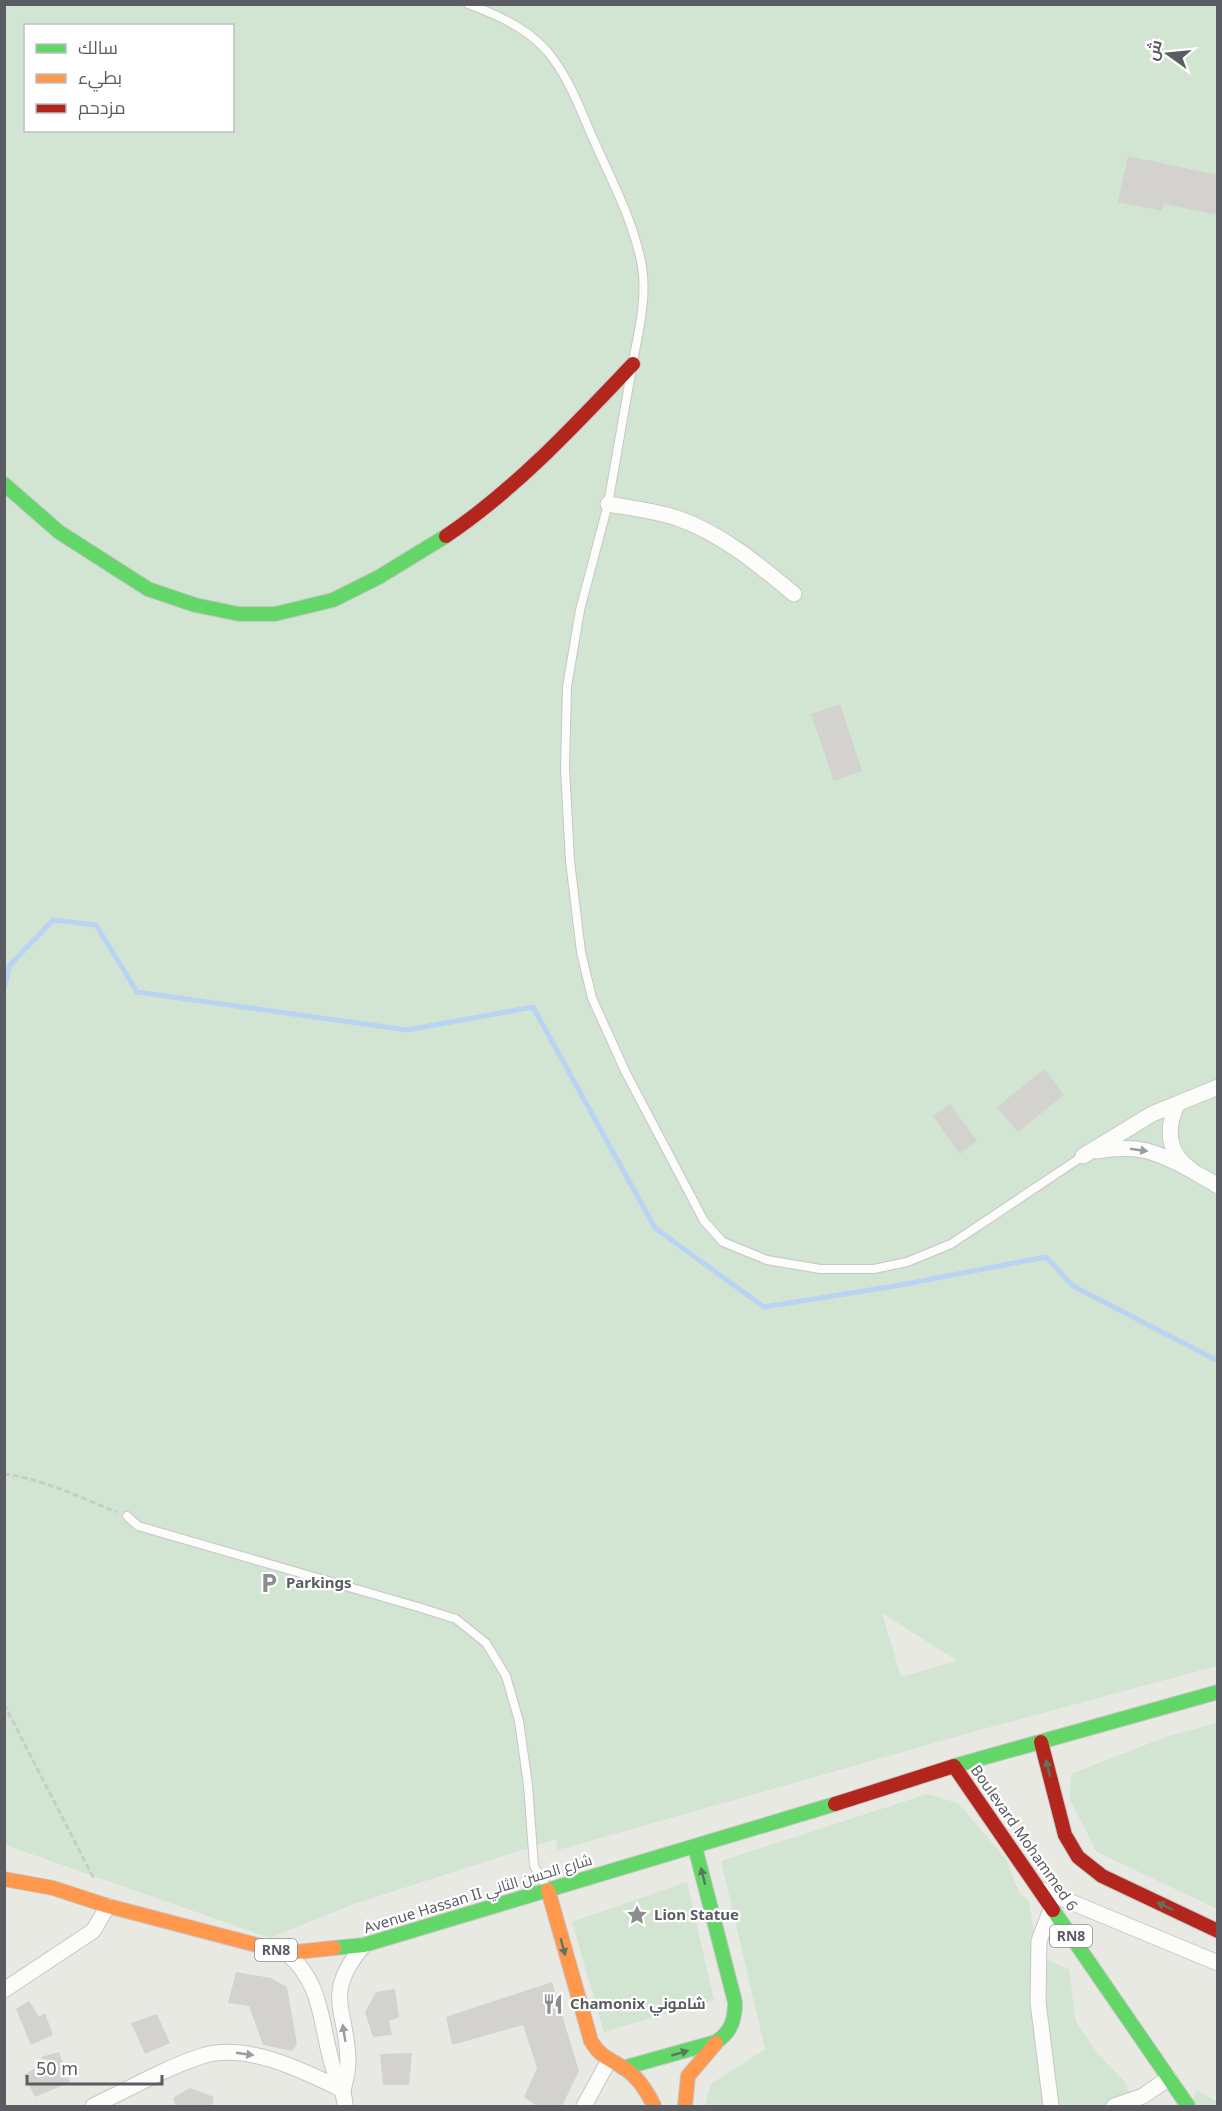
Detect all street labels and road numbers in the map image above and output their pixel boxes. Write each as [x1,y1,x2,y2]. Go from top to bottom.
street label: Boulevard Mohammed 6 [967,1761,1083,1914]
street label: Avenue Hassan II شارع الحسن الثاني [361,1849,595,1940]
road number: RN8 [1050,1925,1092,1947]
road number: RN8 [255,1939,297,1961]

